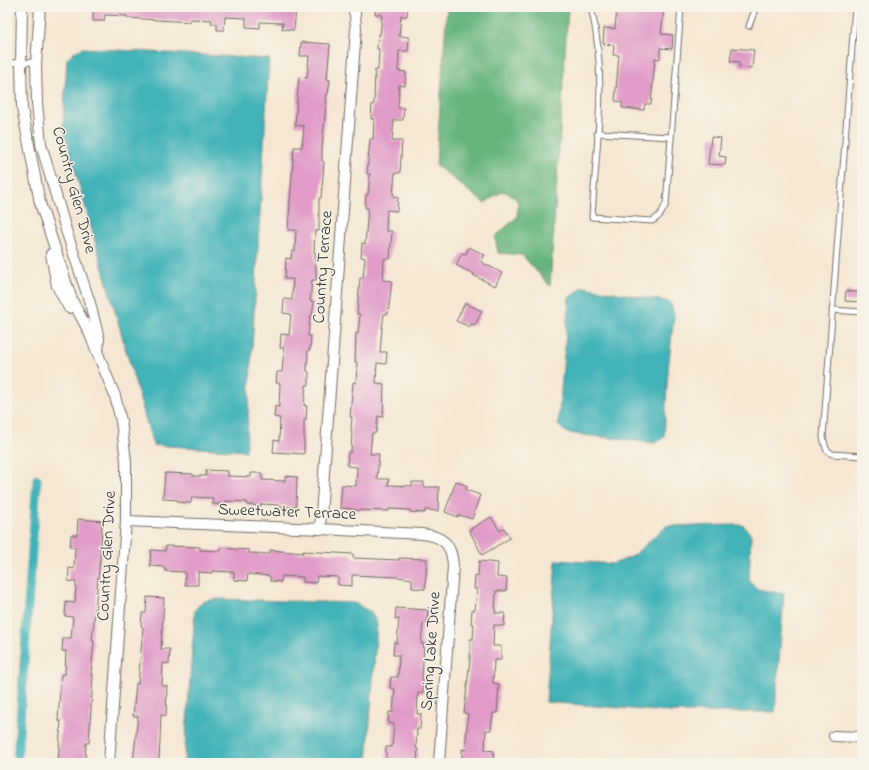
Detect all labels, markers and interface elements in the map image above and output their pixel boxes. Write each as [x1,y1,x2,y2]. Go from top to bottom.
street label: Country Glen Drive [44,124,103,257]
street label: Country Terrace [307,209,340,324]
street label: Country Glen Drive [91,490,124,622]
street label: Sweetwater Terrace [217,497,357,527]
street label: Spring Lake Drive [414,590,450,711]

